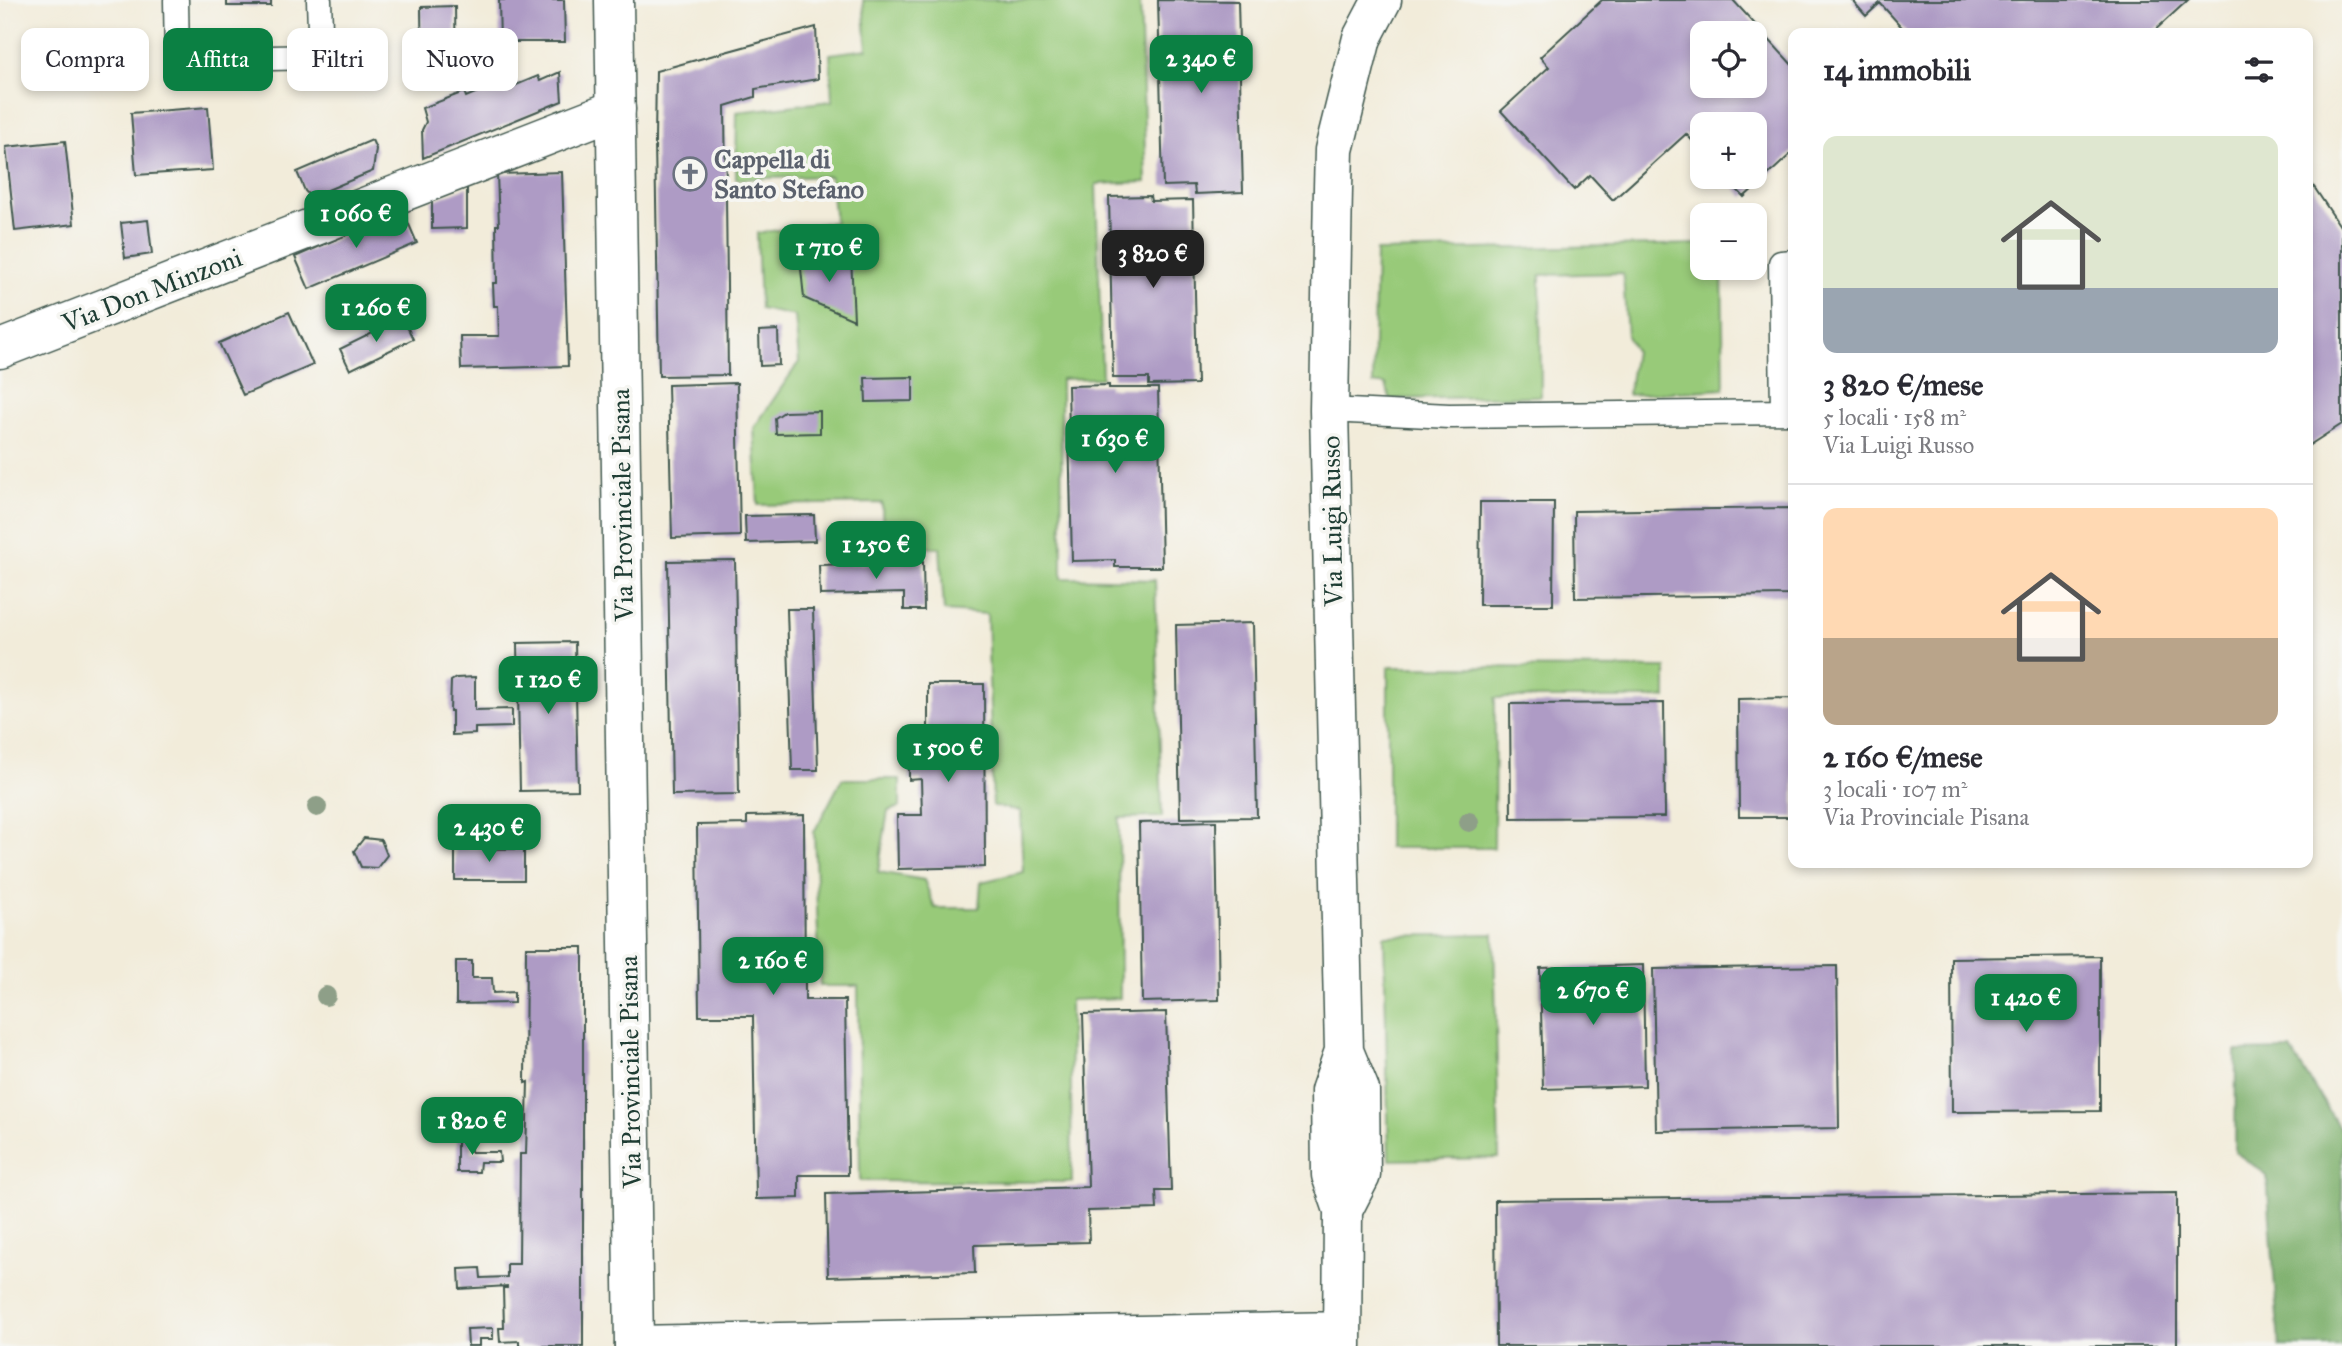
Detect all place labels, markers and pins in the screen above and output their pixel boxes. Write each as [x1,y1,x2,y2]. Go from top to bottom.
pin: 2 340 € [1136,36,1266,95]
place label: Cappella di Santo Stefano [714,143,864,205]
church icon: Cappella di Santo Stefano [671,155,709,193]
pin: 1 060 € [291,190,421,250]
pin: 1 710 € [764,224,894,284]
pin: 3 820 € [1088,230,1218,290]
pin: 1 260 € [311,284,441,344]
pin: 1 630 € [1050,416,1180,475]
pin: 1 250 € [811,522,941,581]
pin: 1 120 € [483,656,613,716]
pin: 1 500 € [883,724,1013,784]
pin: 2 430 € [424,804,554,864]
pin: 2 160 € [708,937,838,997]
pin: 2 670 € [1528,968,1658,1027]
pin: 1 420 € [1961,974,2091,1034]
pin: 1 820 € [407,1098,537,1157]

